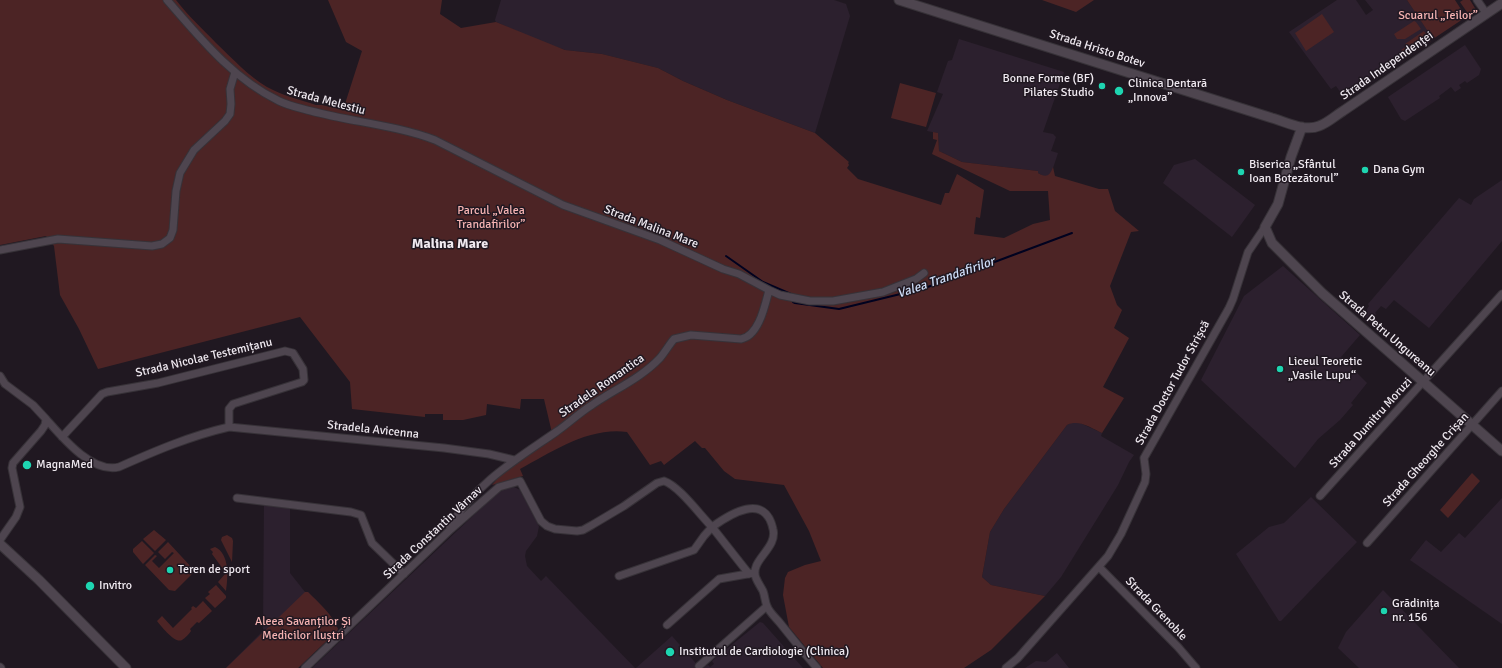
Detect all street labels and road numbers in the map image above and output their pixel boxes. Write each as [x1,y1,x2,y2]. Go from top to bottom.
street label: Strada Hristo Botev [1048,27,1146,71]
street label: Strada Independenței [1338,29,1436,103]
street label: Strada Melestiu [285,84,367,118]
street label: Strada Malina Mare [602,202,700,252]
street label: Strada Petru Ungureanu [1336,288,1438,380]
street label: Strada Doctor Tudor Strișcă [1133,318,1213,448]
street label: Strada Nicolae Testemițanu [134,335,274,381]
street label: Stradela Romantica [557,351,647,421]
street label: Strada Dumitru Moruzi [1327,375,1415,471]
street label: Strada Gheorghe Crișan [1380,410,1472,510]
street label: Stradela Avicenna [326,418,420,442]
street label: Strada Constantin Vârnav [381,483,485,583]
street label: Strada Grenoble [1122,574,1190,644]

